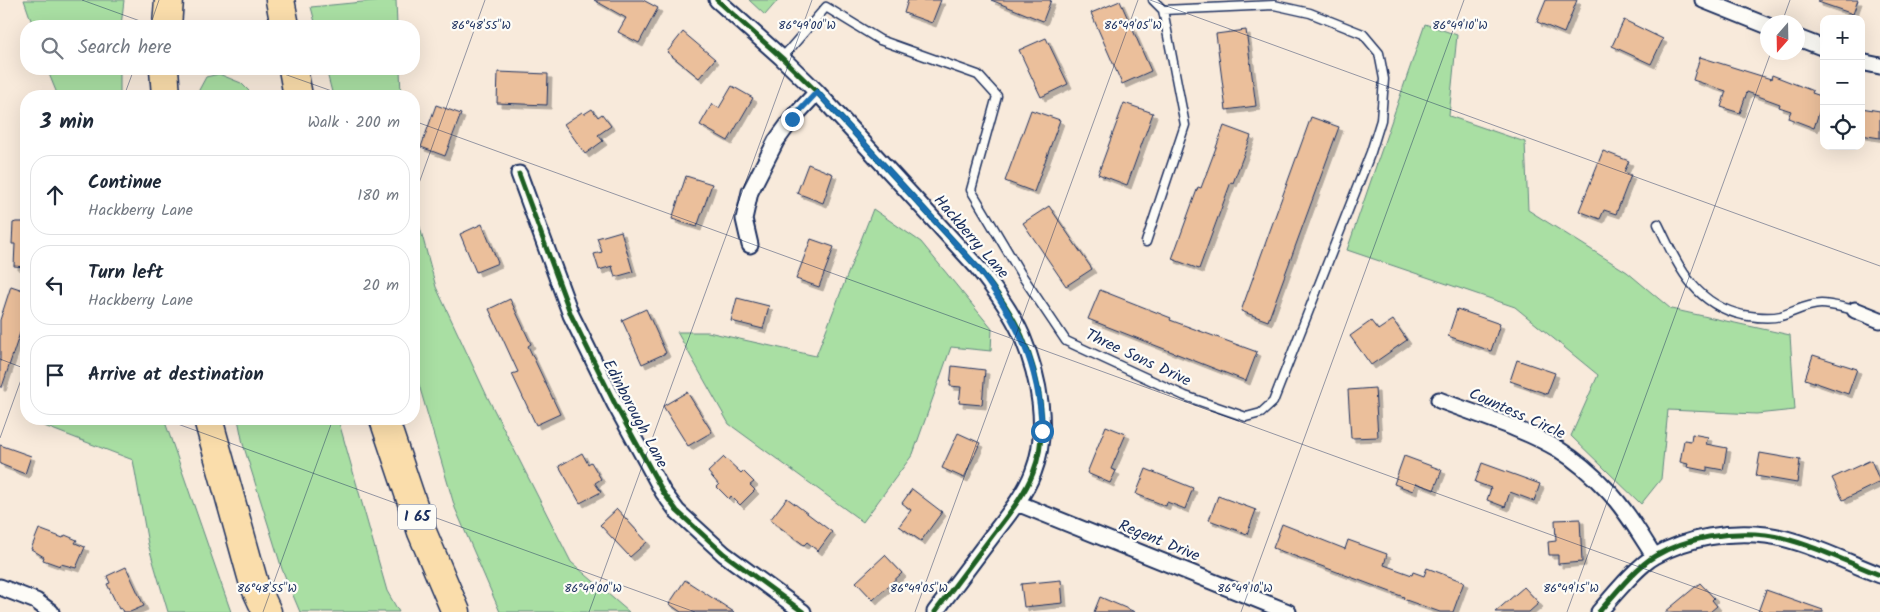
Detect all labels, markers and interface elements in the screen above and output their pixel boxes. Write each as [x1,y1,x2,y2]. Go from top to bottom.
north arrow [1760,15,1805,60]
map controls [1820,15,1865,150]
button: + [1820,15,1865,60]
text: 86°48'55"W [451,16,511,35]
text: 86°49'00"W [778,16,836,35]
text: 86°49'05"W [1104,16,1162,35]
text: 86°49'10"W [1432,16,1488,35]
search box [20,20,420,75]
text: Search here [78,33,172,63]
icon: search [38,34,66,62]
button: − [1820,60,1865,105]
button: locate [1820,105,1865,150]
text: 3 min [40,106,94,139]
route end [781,108,804,131]
text: Walk · 200 m [307,110,400,135]
text: Continue [88,168,161,198]
icon: ahead [41,181,69,209]
text: 180 m [357,183,399,208]
street label: Hackberry Lane [927,189,1015,285]
text: Hackberry Lane [88,198,193,223]
text: Turn left [88,258,163,288]
icon: left [41,271,69,299]
text: 20 m [363,273,399,298]
text: Hackberry Lane [88,288,193,313]
street label: Three Sons Drive [1081,323,1195,393]
street label: Edinborough Lane [596,355,674,473]
text: Arrive at destination [88,360,264,390]
icon: arrive [41,361,69,389]
street label: Countess Circle [1465,382,1569,446]
route start [1031,420,1054,443]
road number: I 65 [398,504,436,530]
street label: Regent Drive [1115,513,1203,569]
text: 86°48'55"W [237,579,297,598]
text: 86°49'00"W [564,579,622,598]
text: 86°49'05"W [890,579,948,598]
text: 86°49'10"W [1217,579,1273,598]
text: 86°49'15"W [1543,579,1599,598]

